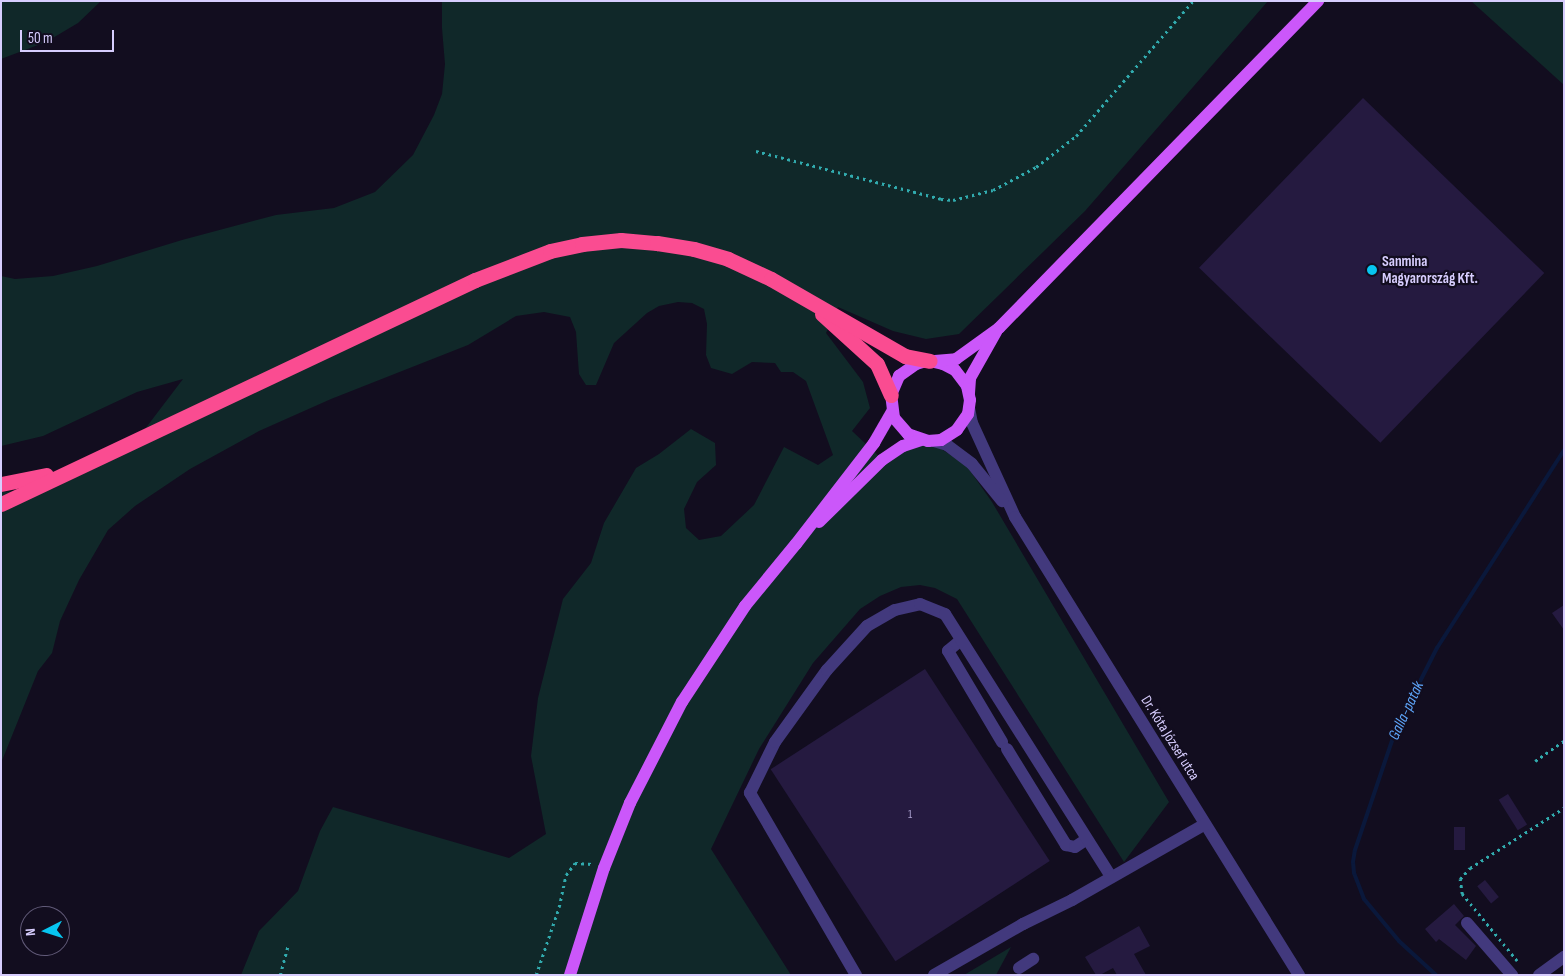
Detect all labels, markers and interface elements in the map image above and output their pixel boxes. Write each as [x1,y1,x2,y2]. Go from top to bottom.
scale bar [22,20,116,52]
text: 50 m [28,29,53,48]
place label: Sanmina Magyarország Kft. [1382,252,1478,287]
marker: Sanmina Magyarország Kft. [1366,264,1378,276]
water label: Galla-patak [1385,679,1429,743]
street label: Dr. Kóta József utca [1137,692,1203,784]
house number: 1 [908,808,912,822]
north arrow [20,906,70,956]
text: N [22,928,39,937]

